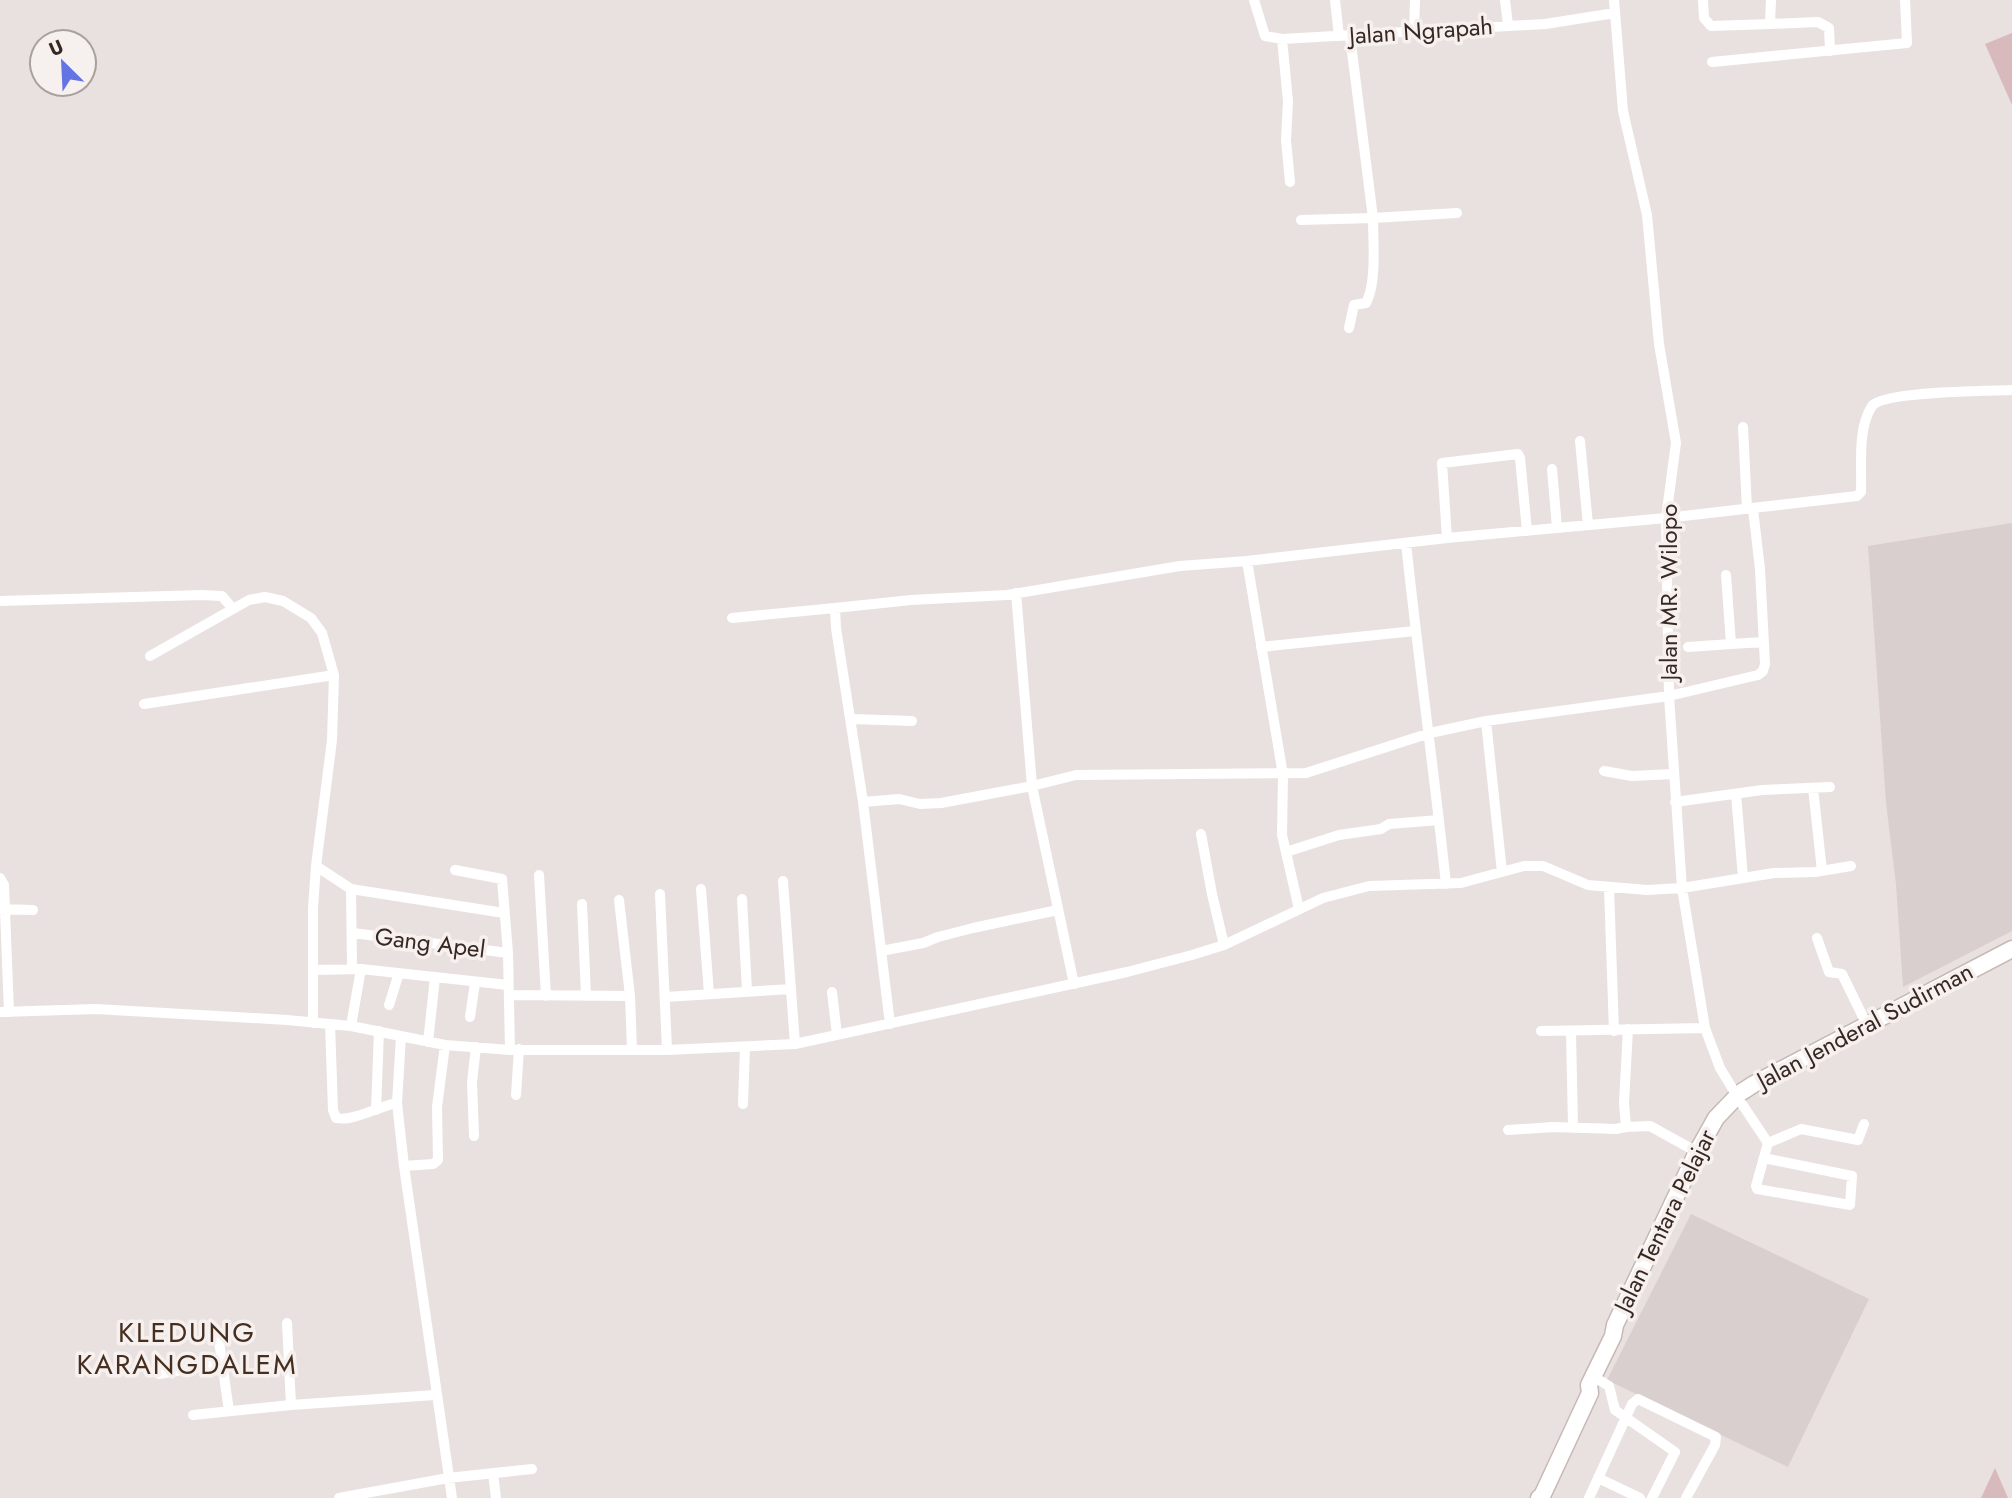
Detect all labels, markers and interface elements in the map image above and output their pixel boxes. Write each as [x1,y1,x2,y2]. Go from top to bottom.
street label: Jalan Ngrapah [1345,8,1494,53]
north arrow [28,28,98,98]
text: U [45,33,68,63]
street label: Jalan MR. Wilopo [1651,504,1686,683]
street label: Gang Apel [373,918,487,967]
street label: Jalan Jenderal Sudirman [1748,954,1979,1099]
street label: Jalan Tentara Pelajar [1604,1123,1724,1321]
district label: KLEDUNG KARANGDALEM [76,1312,298,1385]

